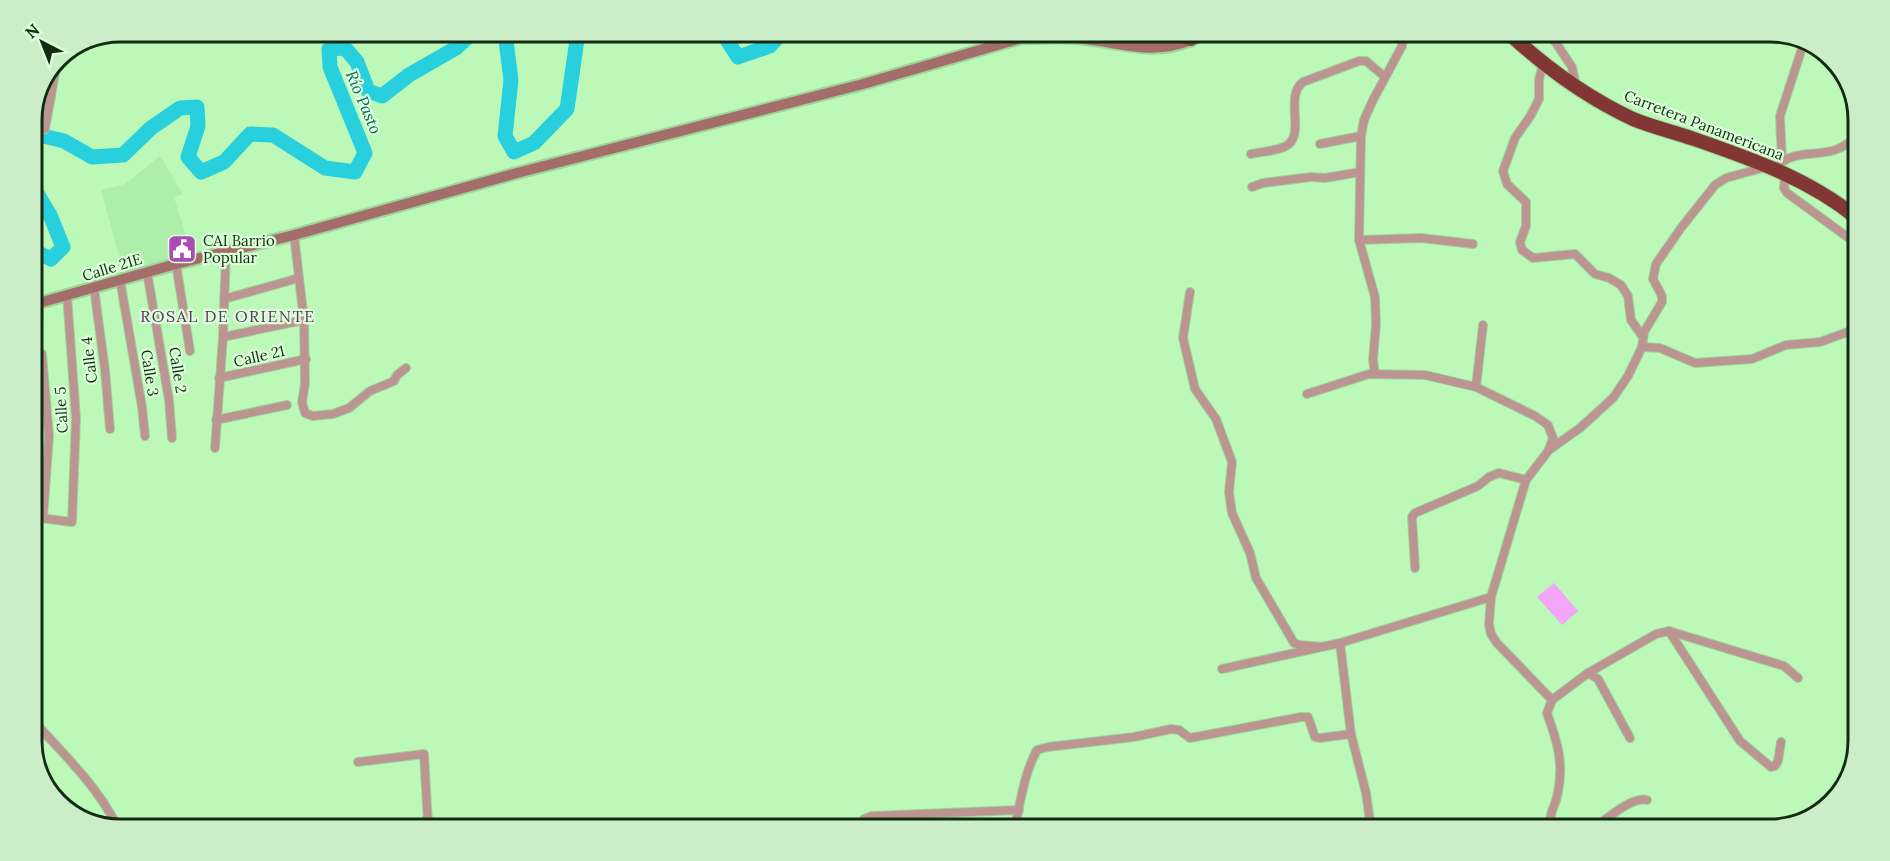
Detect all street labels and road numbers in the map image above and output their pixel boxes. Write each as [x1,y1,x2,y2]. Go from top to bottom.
street label: Carretera Panamericana [1621,86,1787,164]
street label: Calle 21E [80,249,144,285]
street label: Calle 4 [77,336,101,384]
street label: Calle 21 [232,341,286,371]
street label: Calle 2 [165,346,191,394]
street label: Calle 3 [137,348,163,398]
street label: Calle 5 [50,386,72,434]

